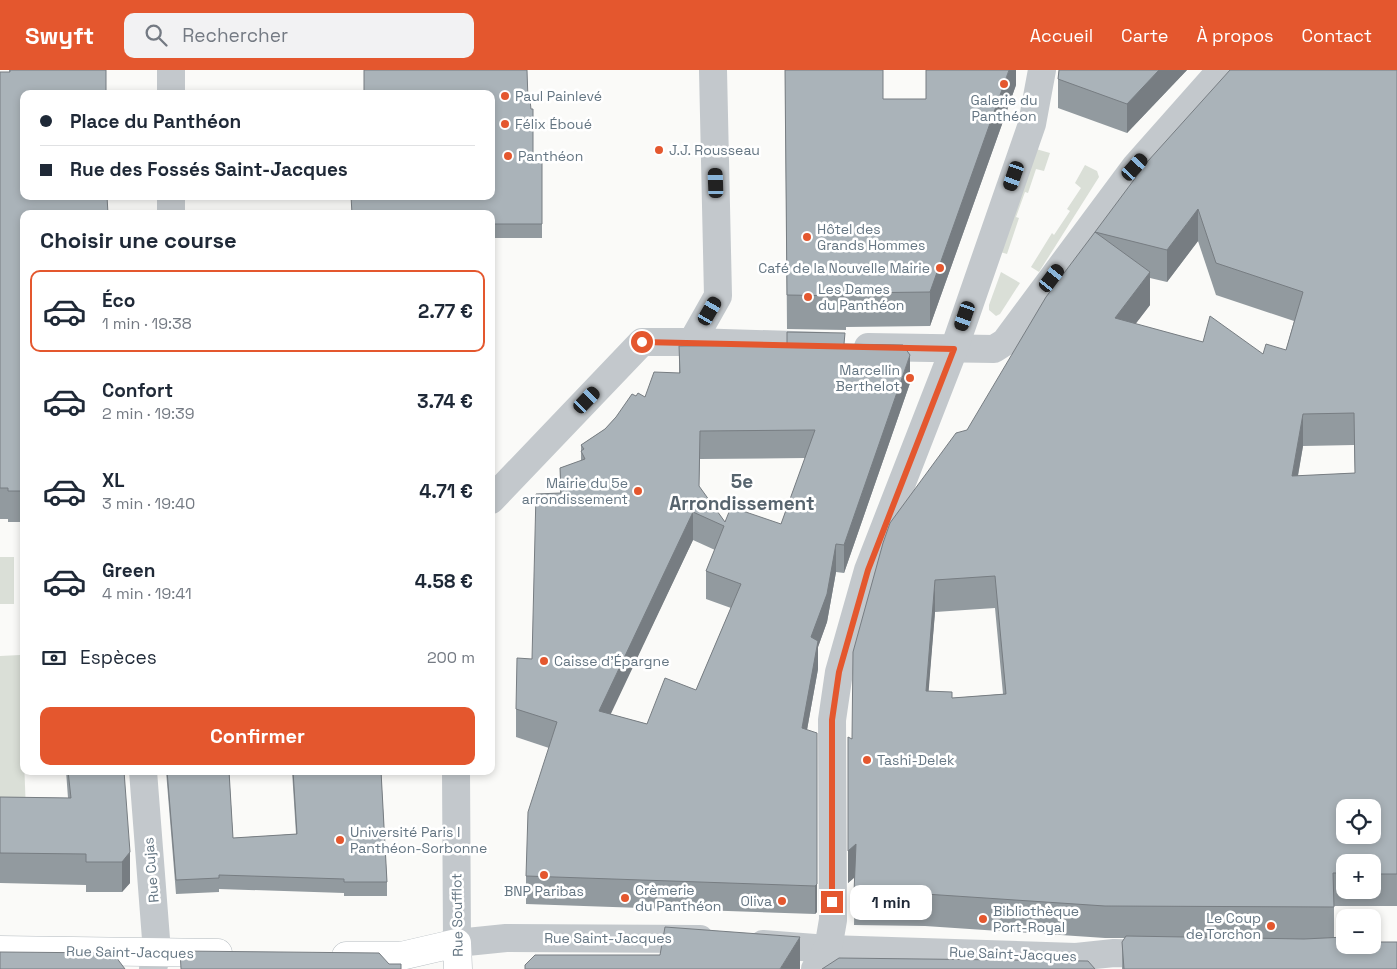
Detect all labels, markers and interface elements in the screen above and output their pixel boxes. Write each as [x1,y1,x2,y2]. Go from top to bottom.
search box [124,13,474,58]
text: Swyft [25,20,94,51]
icon: search [142,21,170,49]
text: Rechercher [182,23,288,48]
text: Accueil [1030,24,1093,47]
text: Carte [1121,24,1168,47]
text: À propos [1196,24,1274,47]
text: Contact [1302,24,1372,47]
marker: Galerie du Panthéon [998,78,1010,90]
place label: Paul Painlevé [515,87,602,105]
marker: Paul Painlevé [499,90,511,102]
place label: Galerie du Panthéon [970,91,1038,125]
text: Place du Panthéon [70,109,241,134]
place label: Félix Éboué [515,115,592,133]
marker: Félix Éboué [499,118,511,130]
place label: J.J. Rousseau [669,141,760,159]
marker: J.J. Rousseau [653,144,665,156]
place label: Panthéon [518,147,583,165]
marker: Panthéon [502,150,514,162]
car [1119,151,1150,183]
text: Rue des Fossés Saint-Jacques [70,157,348,182]
car [1002,159,1025,193]
car [707,168,724,198]
place label: Hôtel des Grands Hommes [817,220,926,254]
text: Choisir une course [40,226,237,254]
marker: Hôtel des Grands Hommes [801,231,813,243]
place label: Café de la Nouvelle Mairie [758,259,930,277]
marker: Café de la Nouvelle Mairie [934,262,946,274]
car [1036,262,1067,294]
place label: Les Dames du Panthéon [818,280,904,314]
text: Éco [102,288,135,313]
icon: car [42,289,87,334]
marker: Les Dames du Panthéon [802,291,814,303]
car [696,294,723,328]
text: 2.77 € [418,299,473,324]
car [953,299,976,333]
text: 1 min · 19:38 [102,313,192,334]
route start [631,331,653,353]
place label: Marcellin Berthelot [836,361,900,395]
marker: Marcellin Berthelot [904,372,916,384]
text: Confort [102,378,173,403]
icon: car [42,379,87,424]
car [571,384,602,416]
text: 3.74 € [417,389,473,414]
text: 2 min · 19:39 [102,403,194,424]
text: XL [102,468,125,493]
icon: car [42,469,87,514]
district label: 5e Arrondissement [669,469,815,516]
place label: Mairie du 5e arrondissement [522,474,628,508]
text: 4.71 € [419,479,473,504]
marker: Mairie du 5e arrondissement [632,485,644,497]
text: 3 min · 19:40 [102,493,195,514]
text: Green [102,558,155,583]
icon: car [42,559,87,604]
text: 4.58 € [415,569,473,594]
text: 4 min · 19:41 [102,583,192,604]
icon: cash [40,644,68,672]
text: Espèces [80,645,157,670]
text: 200 m [427,647,475,668]
place label: Caisse d'Épargne [554,652,669,670]
marker: Caisse d'Épargne [538,655,550,667]
button: Confirmer [40,707,475,765]
place label: Tashi-Delek [877,751,955,769]
marker: Tashi-Delek [861,754,873,766]
map controls [1336,799,1381,954]
button: locate [1336,799,1381,844]
place label: Université Paris I Panthéon-Sorbonne [350,823,487,857]
marker: Université Paris I Panthéon-Sorbonne [334,834,346,846]
street label: Rue Cujas [139,836,163,904]
button: + [1336,854,1381,899]
marker: BNP Paribas [538,869,550,881]
street label: Rue Soufflot [447,873,467,957]
place label: Crèmerie du Panthéon [635,881,721,915]
place label: BNP Paribas [504,882,584,900]
callout: 1 min [850,884,932,920]
route end [821,891,843,913]
marker: Crèmerie du Panthéon [619,892,631,904]
place label: Oliva [740,892,772,910]
text: 1 min [871,892,911,913]
marker: Oliva [776,895,788,907]
place label: Bibliothèque Port-Royal [993,902,1079,936]
place label: Le Coup de Torchon [1186,909,1261,943]
button: − [1336,909,1381,954]
marker: Bibliothèque Port-Royal [977,913,989,925]
marker: Le Coup de Torchon [1265,920,1277,932]
street label: Rue Saint-Jacques [544,929,672,947]
street label: Rue Saint-Jacques [66,942,194,962]
street label: Rue Saint-Jacques [949,943,1077,965]

